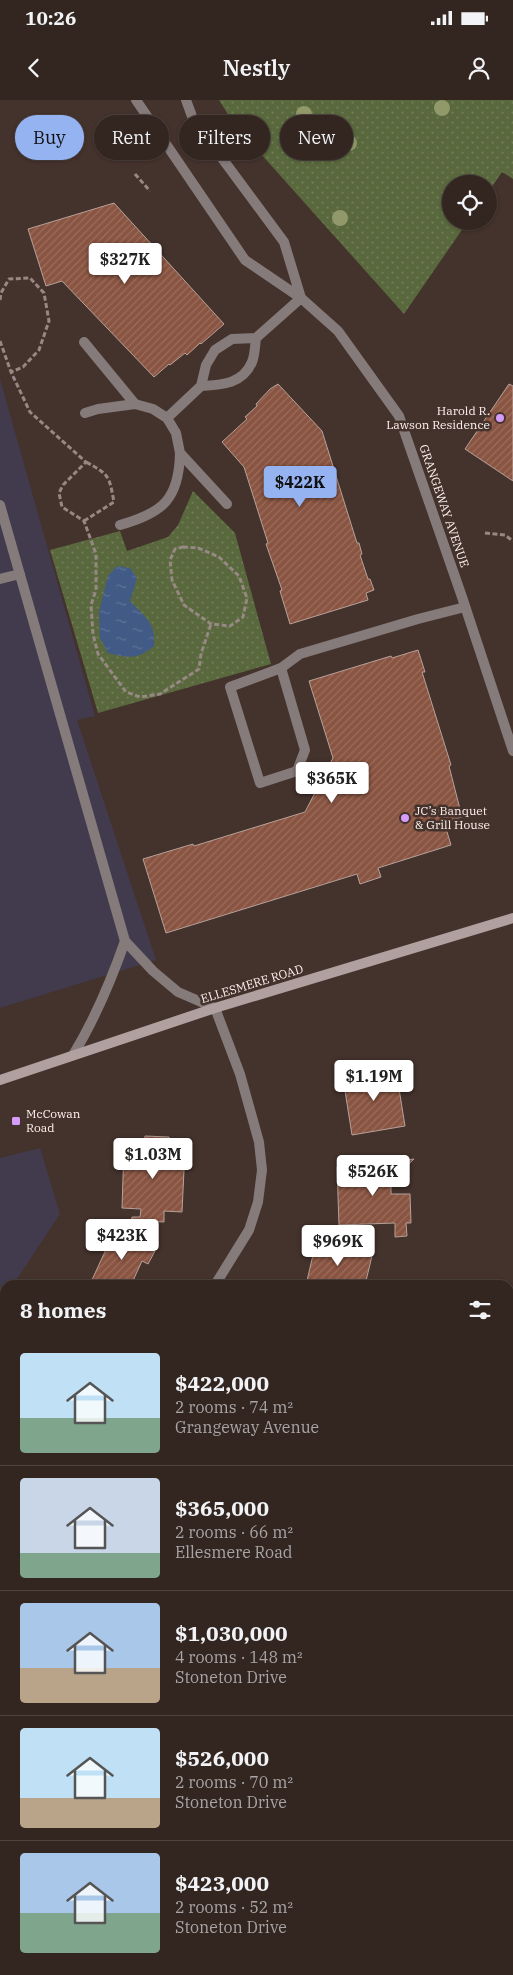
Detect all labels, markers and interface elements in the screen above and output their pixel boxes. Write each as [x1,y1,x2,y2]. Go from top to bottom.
text: 10:26 [25,6,76,30]
text: Nestly [223,53,290,82]
icon: back [20,54,48,82]
icon: person [465,54,493,82]
chip: Buy [15,115,84,160]
chip: Rent [94,115,169,160]
chip: Filters [179,115,270,160]
chip: New [280,115,353,160]
map controls [442,175,497,230]
button: locate [442,175,497,230]
pin: $327K [90,242,160,285]
text: $327K [100,249,150,269]
place label: Harold R. Lawson Residence [386,403,490,432]
marker: Harold R. Lawson Residence [494,412,506,424]
street label: GRANGEWAY AVENUE [416,442,473,569]
pin: $422K [265,466,335,508]
text: $422K [275,472,325,492]
pin: $365K [297,762,367,804]
text: $365K [307,768,357,788]
place label: JC’s Banquet & Grill House [415,803,490,832]
marker: JC’s Banquet & Grill House [399,812,411,824]
street label: ELLESMERE ROAD [199,961,305,1006]
pin: $1.19M [333,1060,415,1102]
text: $1.19M [345,1066,403,1086]
place label: McCowan Road [26,1106,81,1135]
marker: McCowan Road [10,1115,22,1127]
pin: $1.03M [112,1138,194,1180]
text: $1.03M [124,1144,182,1164]
pin: $526K [338,1154,408,1197]
text: $526K [348,1161,398,1181]
pin: $423K [87,1218,157,1261]
pin: $969K [303,1224,373,1267]
text: $423K [97,1225,147,1245]
text: $969K [313,1231,363,1251]
text: 8 homes [20,1296,106,1324]
icon: filters [466,1296,494,1324]
text: $422,000 [175,1369,269,1397]
icon: home [60,1373,120,1433]
text: 2 rooms · 74 m² [175,1397,293,1417]
text: Grangeway Avenue [175,1417,319,1437]
text: $365,000 [175,1494,269,1522]
icon: home [60,1498,120,1558]
text: 2 rooms · 66 m² [175,1522,293,1542]
text: Ellesmere Road [175,1542,293,1562]
text: $1,030,000 [175,1619,288,1647]
icon: home [60,1623,120,1683]
text: 4 rooms · 148 m² [175,1647,303,1667]
text: Stoneton Drive [175,1667,287,1687]
text: $526,000 [175,1744,269,1772]
icon: home [60,1748,120,1808]
text: 2 rooms · 70 m² [175,1772,293,1792]
text: Stoneton Drive [175,1792,287,1812]
text: $423,000 [175,1869,269,1897]
icon: home [60,1873,120,1933]
text: 2 rooms · 52 m² [175,1897,293,1917]
text: Stoneton Drive [175,1917,287,1937]

